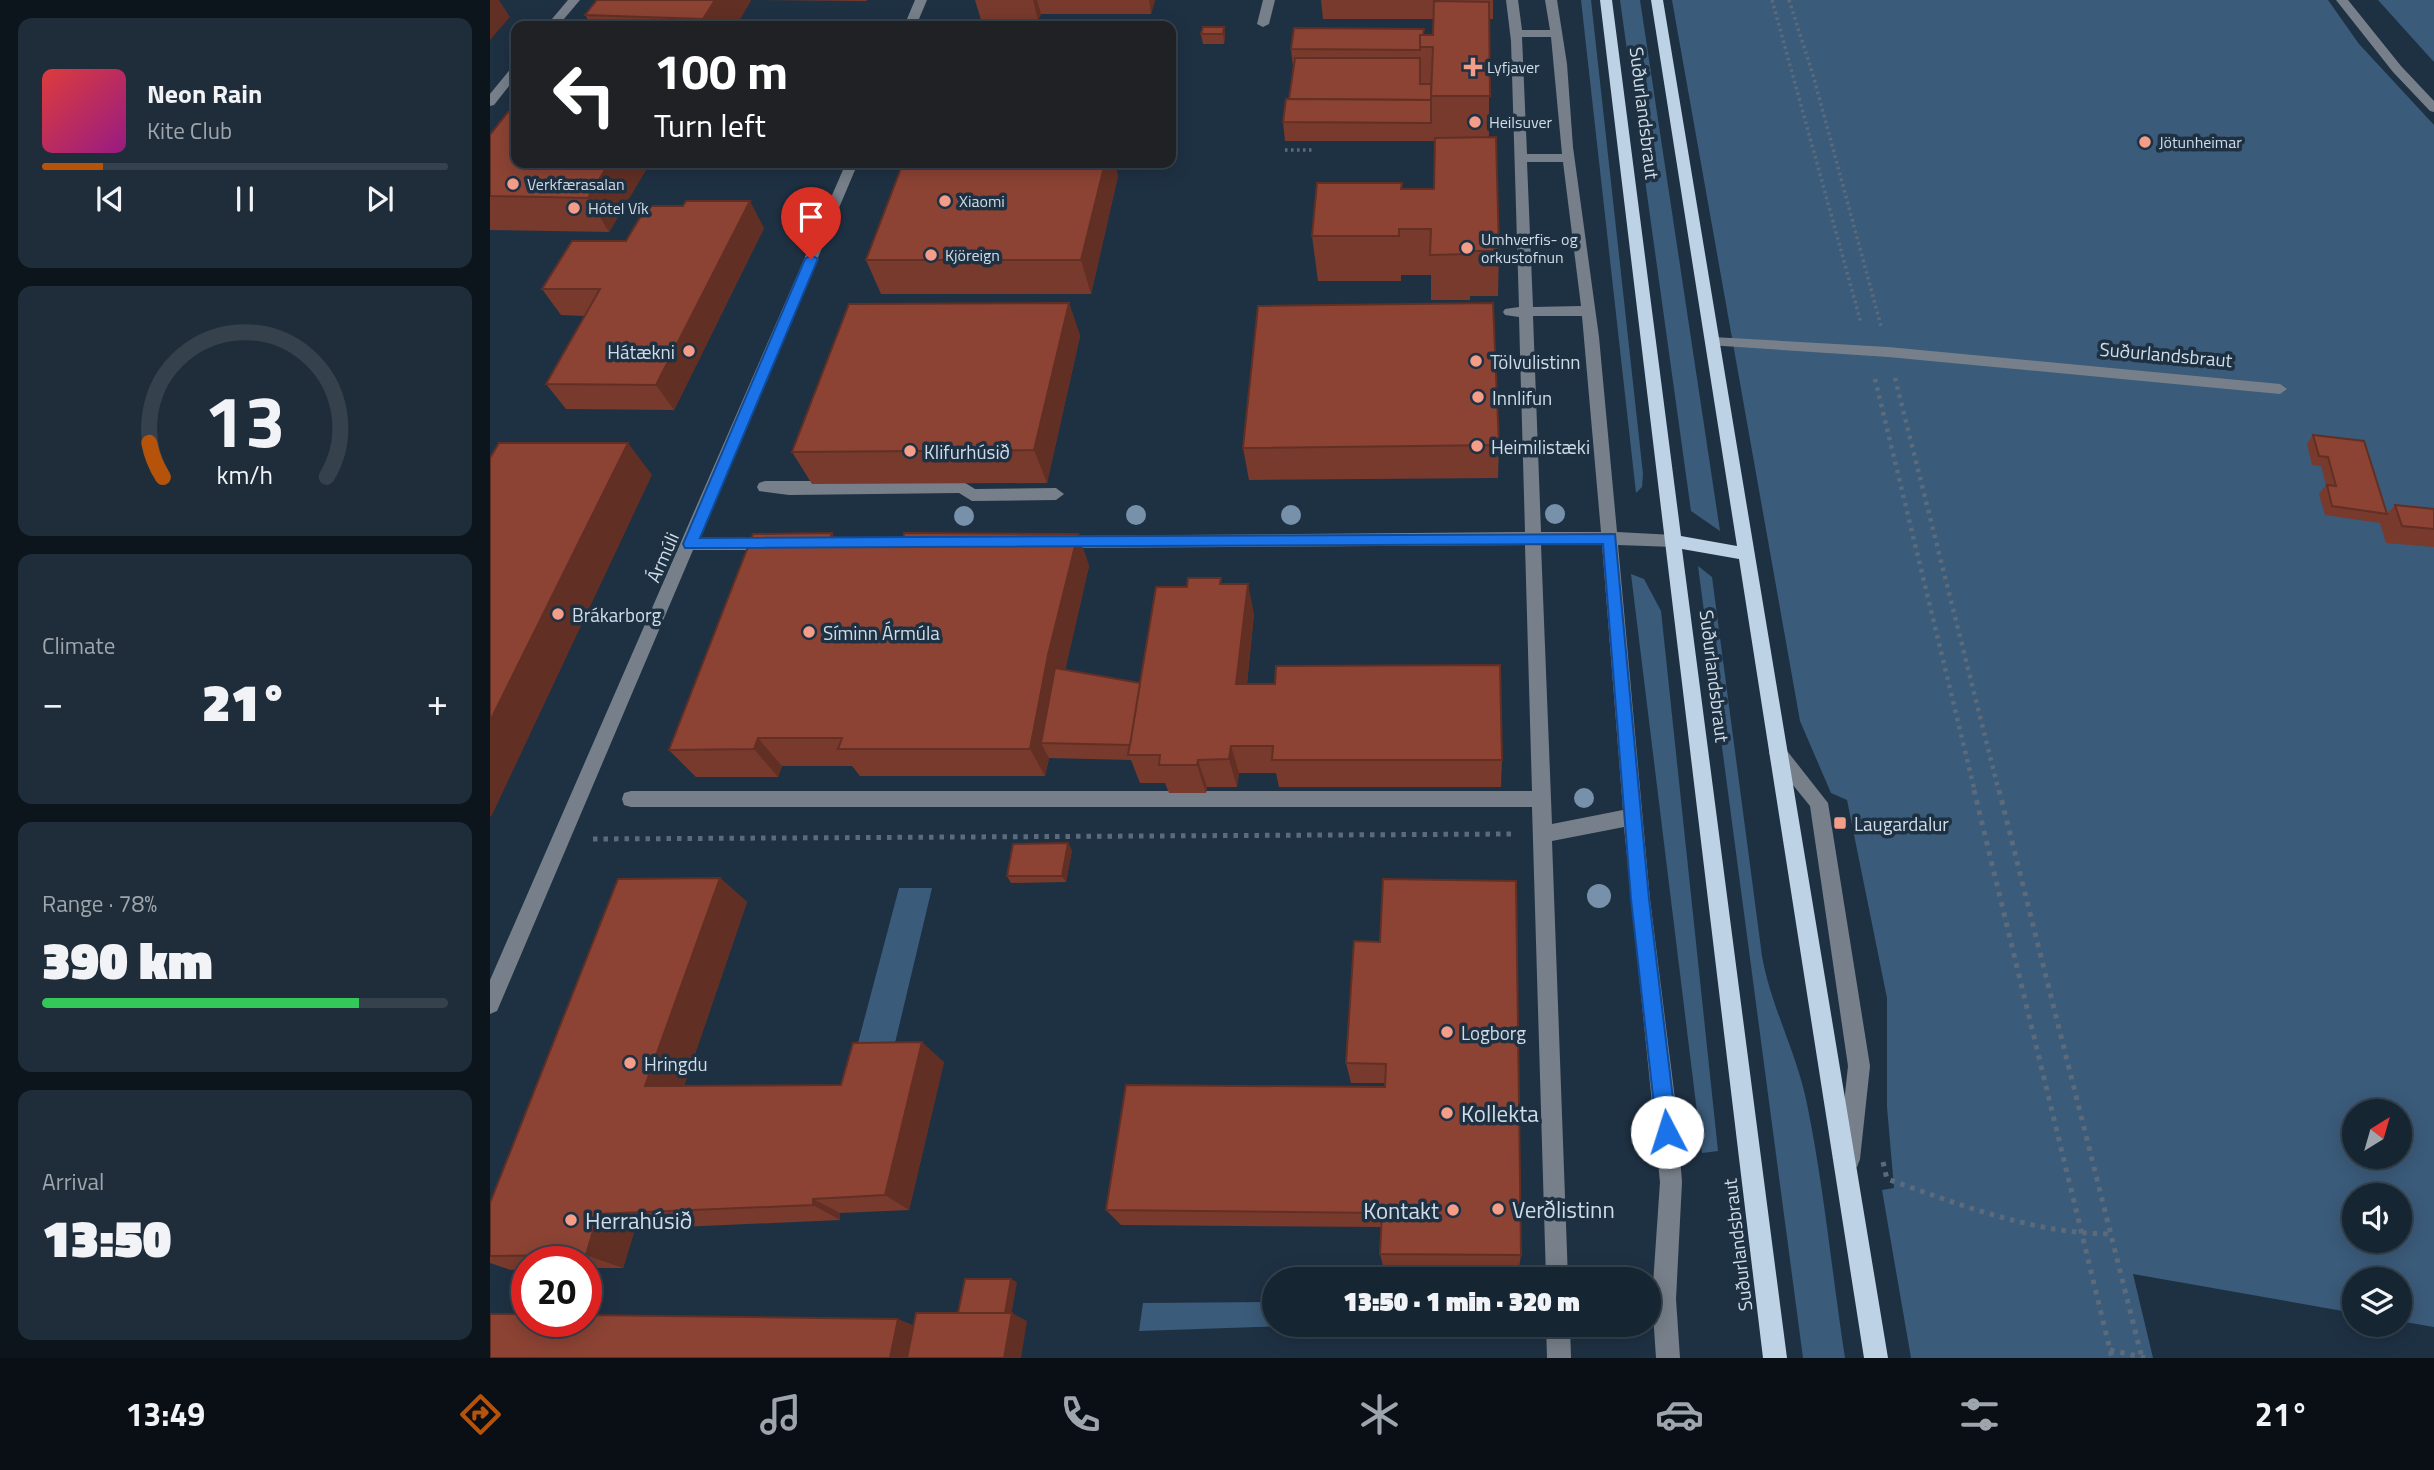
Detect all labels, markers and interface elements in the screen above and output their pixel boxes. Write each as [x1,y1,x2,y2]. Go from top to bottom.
text: 100 m [654,33,788,108]
street label: Suðurlandsbraut [1622,45,1668,181]
icon: left [539,49,630,140]
place label: Lyfjaver [1487,55,1540,79]
marker: Lyfjaver [1465,59,1481,75]
text: Neon Rain [147,74,262,113]
text: Turn left [654,101,766,149]
place label: Heilsuver [1489,110,1553,134]
text: Kite Club [147,113,232,148]
marker: Heilsuver [1467,114,1483,130]
place label: Jötunheimar [2159,130,2242,154]
marker: Jötunheimar [2137,134,2153,150]
place label: Verkfærasalan [527,172,625,196]
marker: Verkfærasalan [505,176,521,192]
icon: previous [91,180,129,218]
icon: pause [226,180,264,218]
icon: next [361,180,399,218]
pin [781,187,841,259]
place label: Xiaomi [959,189,1005,213]
marker: Xiaomi [937,193,953,209]
place label: Hótel Vík [588,196,649,220]
icon: arrive [792,198,830,236]
marker: Hótel Vík [566,200,582,216]
place label: Umhverfis- og orkustofnun [1481,227,1578,269]
marker: Umhverfis- og orkustofnun [1459,240,1475,256]
place label: Kjöreign [945,243,1000,267]
marker: Kjöreign [923,247,939,263]
street label: Suðurlandsbraut [2098,334,2234,374]
place label: Hátækni [607,337,675,366]
marker: Hátækni [681,343,697,359]
place label: Tölvulistinn [1490,347,1581,376]
marker: Tölvulistinn [1468,353,1484,369]
text: 13 [204,365,286,475]
place label: Innlifun [1492,383,1552,412]
marker: Innlifun [1470,389,1486,405]
place label: Heimilistæki [1491,432,1590,461]
place label: Klifurhúsið [924,437,1010,466]
marker: Heimilistæki [1469,438,1485,454]
marker: Klifurhúsið [902,443,918,459]
text: km/h [217,456,273,494]
street label: Ármúli [638,527,686,587]
place label: Brákarborg [572,600,661,629]
marker: Brákarborg [550,606,566,622]
street label: Suðurlandsbraut [1692,608,1738,744]
place label: Síminn Ármúla [823,618,940,647]
marker: Síminn Ármúla [801,624,817,640]
text: Climate [42,628,115,663]
text: 21° [202,662,288,741]
text: − [42,673,63,731]
text: + [427,673,448,731]
place label: Laugardalur [1854,809,1949,838]
marker: Laugardalur [1832,815,1848,831]
text: Range · 78% [42,886,157,921]
text: 390 km [42,920,213,999]
place label: Logborg [1461,1018,1526,1047]
marker: Logborg [1439,1024,1455,1040]
place label: Hringdu [644,1049,708,1078]
marker: Hringdu [622,1055,638,1071]
position arrow [1630,1095,1704,1169]
place label: Kollekta [1461,1096,1539,1131]
north arrow [2342,1099,2412,1169]
map controls [2342,1099,2412,1337]
marker: Kollekta [1439,1105,1455,1121]
text: Arrival [42,1164,104,1199]
street label: Suðurlandsbraut [1714,1177,1760,1313]
button: sound [2342,1183,2412,1253]
place label: Verðlistinn [1512,1192,1615,1227]
place label: Kontakt [1363,1193,1439,1228]
text: 13:50 [42,1198,171,1277]
marker: Verðlistinn [1490,1201,1506,1217]
marker: Kontakt [1445,1202,1461,1218]
place label: Herrahúsið [585,1203,692,1238]
marker: Herrahúsið [563,1212,579,1228]
speed limit sign: 20 [511,1246,602,1337]
button: layers [2342,1267,2412,1337]
text: 13:50 · 1 min · 320 m [1343,1282,1580,1321]
text: 13:49 [125,1390,205,1438]
icon: directions [456,1390,505,1439]
icon: music [756,1390,805,1439]
icon: phone [1056,1390,1105,1439]
icon: climate [1355,1390,1404,1439]
icon: car [1655,1390,1704,1439]
icon: filters [1955,1390,2004,1439]
text: 21° [2255,1390,2309,1438]

